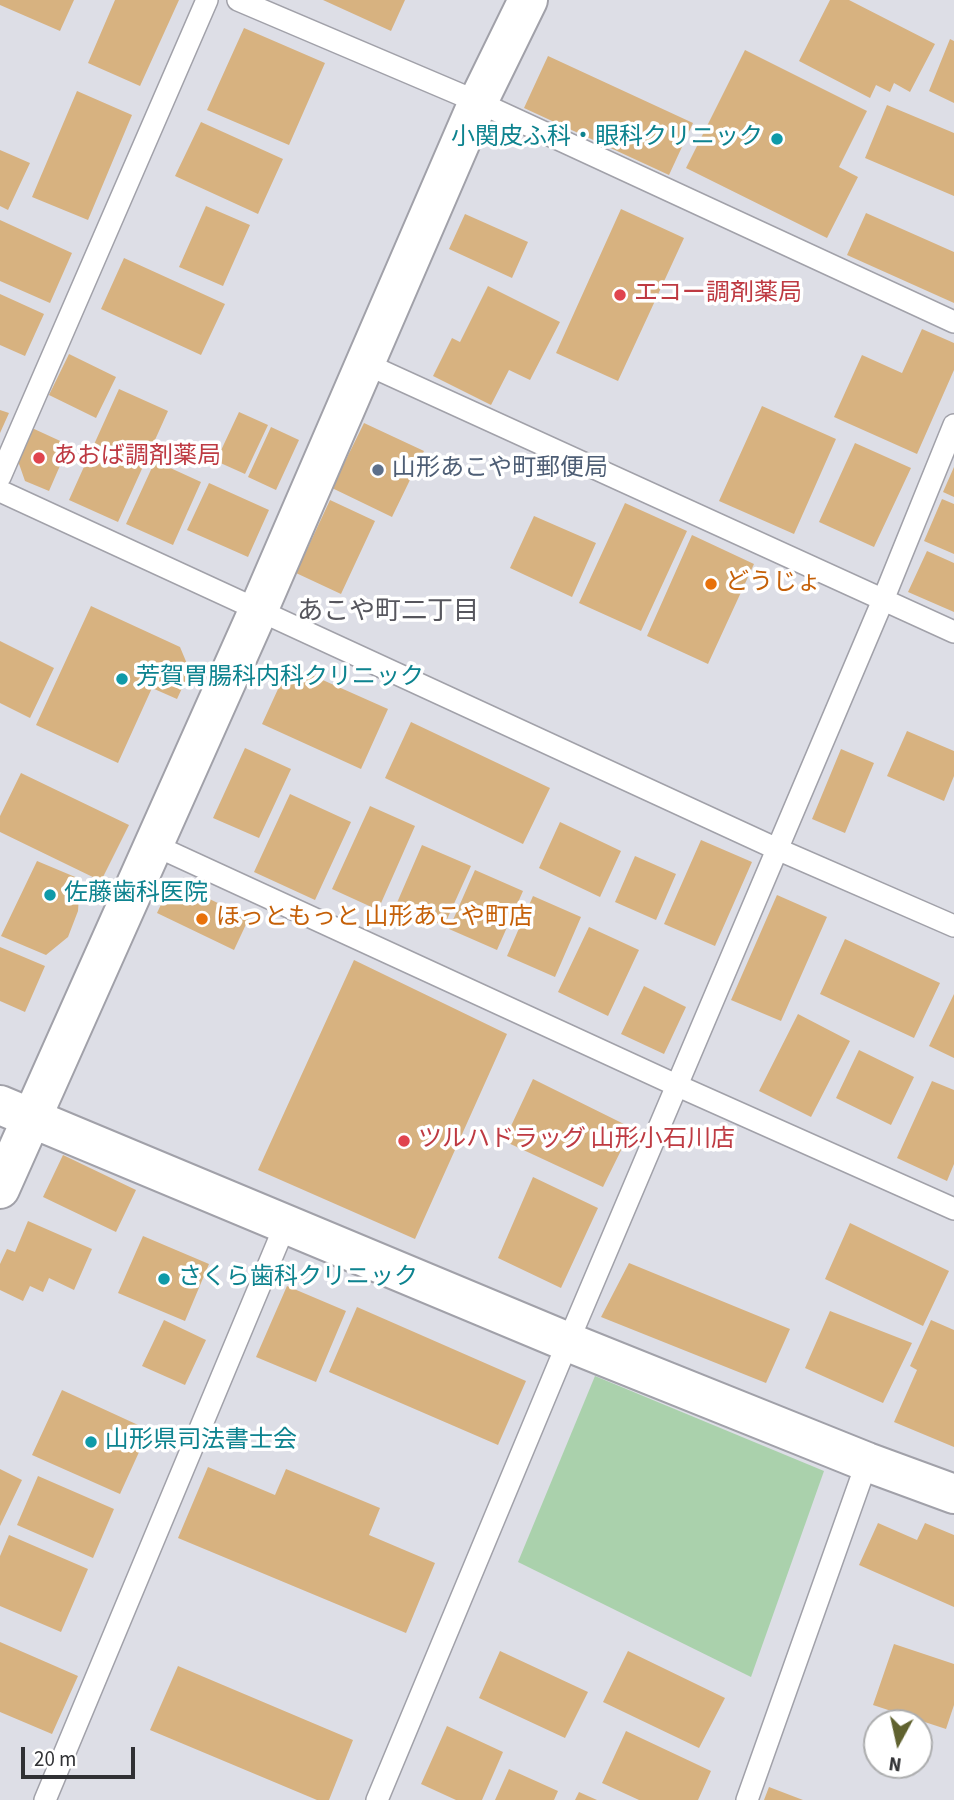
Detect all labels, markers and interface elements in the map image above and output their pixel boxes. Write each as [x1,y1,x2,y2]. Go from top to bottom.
place label: 小関皮ふ科・眼科クリニック [451,125,763,153]
marker: 小関皮ふ科・眼科クリニック [769,131,785,147]
place label: エコー調剤薬局 [634,281,802,309]
marker: エコー調剤薬局 [612,287,628,303]
place label: あおば調剤薬局 [53,444,221,472]
marker: あおば調剤薬局 [31,450,47,466]
place label: 山形あこや町郵便局 [392,456,608,484]
marker: 山形あこや町郵便局 [370,462,386,478]
place label: どうじょ [725,570,821,598]
marker: どうじょ [703,576,719,592]
district label: あこや町二丁目 [297,597,479,629]
place label: 芳賀胃腸科内科クリニック [136,665,424,693]
marker: 芳賀胃腸科内科クリニック [114,671,130,687]
place label: 佐藤歯科医院 [64,881,208,909]
marker: 佐藤歯科医院 [42,887,58,903]
place label: ほっともっと 山形あこや町店 [216,905,533,933]
marker: ほっともっと 山形あこや町店 [194,911,210,927]
place label: ツルハドラッグ 山形小石川店 [418,1127,735,1155]
marker: ツルハドラッグ 山形小石川店 [396,1133,412,1149]
place label: さくら歯科クリニック [178,1265,418,1293]
marker: さくら歯科クリニック [156,1271,172,1287]
place label: 山形県司法書士会 [105,1428,297,1456]
marker: 山形県司法書士会 [83,1434,99,1450]
north arrow [863,1709,933,1779]
scale bar [24,1734,138,1778]
text: 20 m [34,1744,76,1774]
text: N [887,1749,903,1778]

